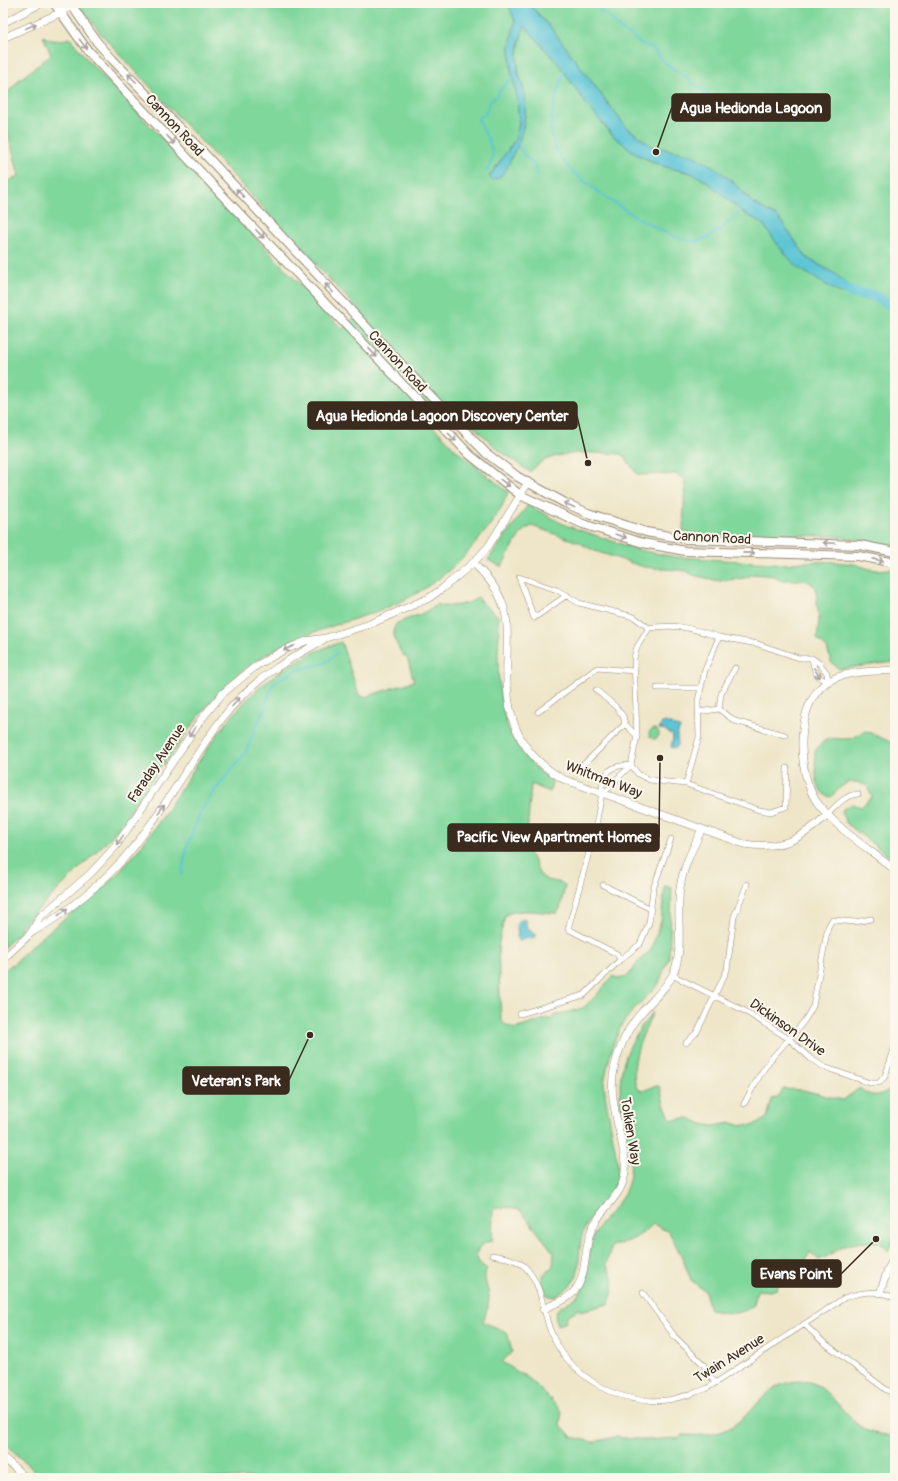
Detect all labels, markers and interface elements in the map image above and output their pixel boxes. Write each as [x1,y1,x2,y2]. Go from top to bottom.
one-way arrow [25,21,37,29]
one-way arrow [79,39,87,50]
one-way arrow [127,73,137,83]
street label: Cannon Road [142,91,208,160]
callout: Agua Hedionda Lagoon [672,94,830,121]
text: Agua Hedionda Lagoon [680,99,823,118]
one-way arrow [166,135,176,145]
one-way arrow [235,188,245,198]
one-way arrow [255,229,265,239]
one-way arrow [324,283,334,293]
street label: Cannon Road [365,327,431,396]
one-way arrow [368,348,378,358]
callout: Agua Hedionda Lagoon Discovery Center [308,402,577,429]
text: Agua Hedionda Lagoon Discovery Center [315,407,569,426]
one-way arrow [447,432,457,442]
one-way arrow [499,479,510,488]
one-way arrow [564,501,576,508]
street label: Cannon Road [672,527,752,548]
one-way arrow [614,533,627,540]
one-way arrow [823,540,836,547]
one-way arrow [742,549,755,556]
one-way arrow [871,557,884,565]
one-way arrow [283,645,295,652]
one-way arrow [813,667,821,679]
one-way arrow [231,697,240,708]
street label: Faraday Avenue [124,721,189,806]
one-way arrow [188,727,197,738]
street label: Whitman Way [563,757,645,802]
one-way arrow [158,803,166,815]
callout: Pacific View Apartment Homes [448,824,659,851]
text: Pacific View Apartment Homes [457,828,652,847]
one-way arrow [116,834,124,845]
one-way arrow [57,908,68,917]
street label: Dickinson Drive [747,995,829,1060]
callout: Veteran's Park [183,1067,289,1094]
text: Veteran's Park [191,1072,281,1091]
street label: Tolkien Way [617,1096,644,1166]
callout: Evans Point [752,1260,841,1287]
text: Evans Point [760,1265,833,1284]
street label: Twain Avenue [691,1330,768,1387]

